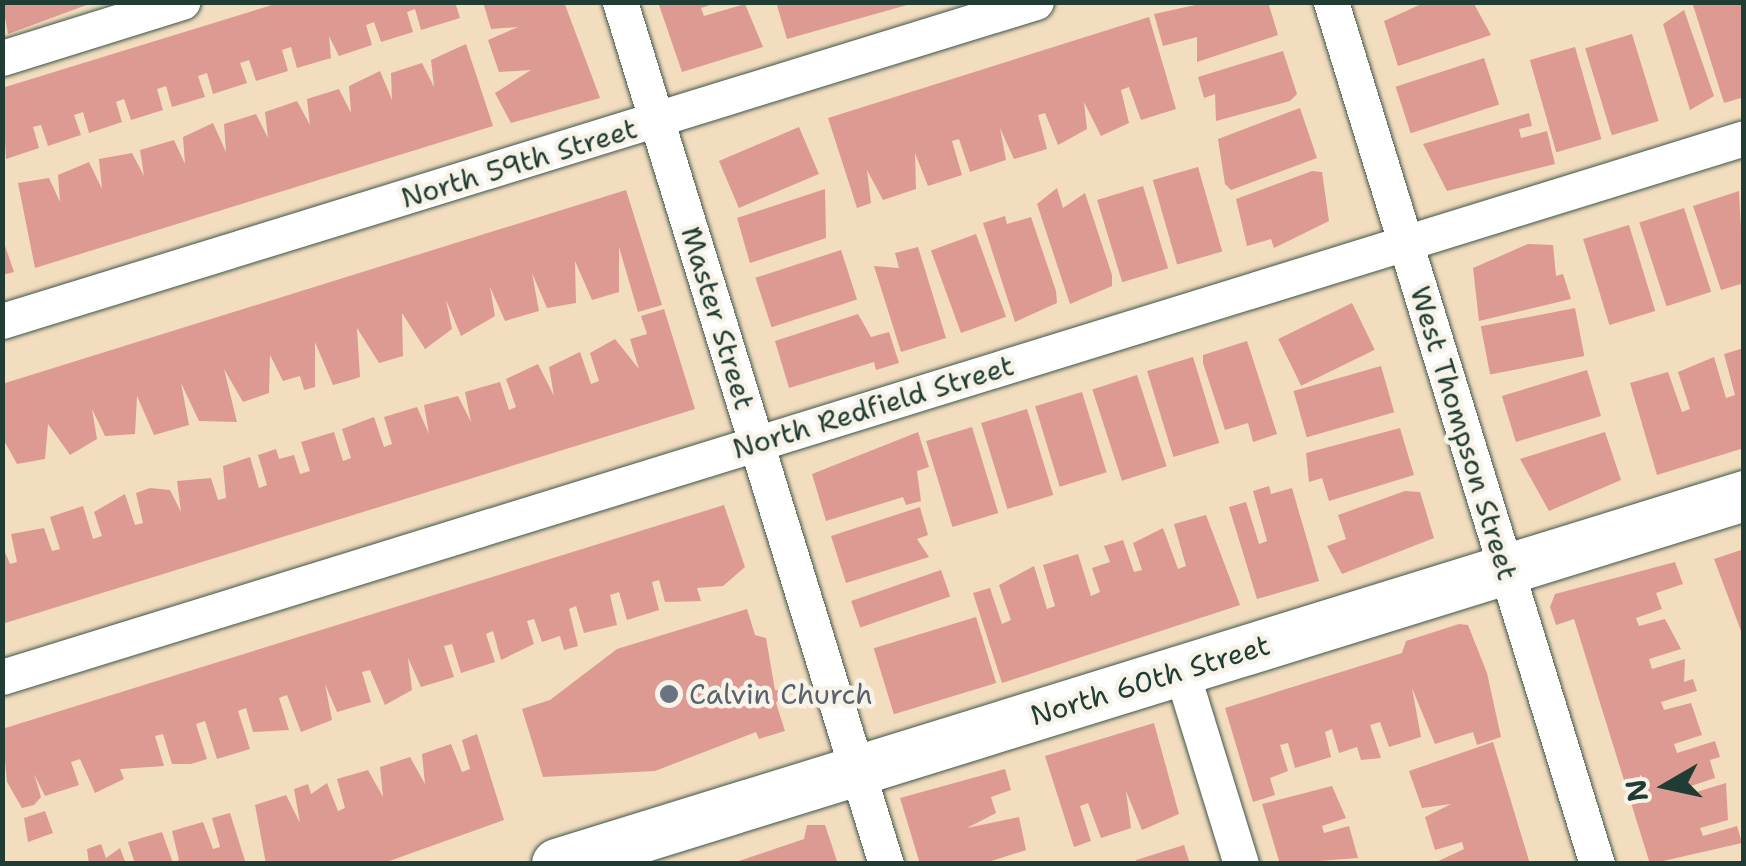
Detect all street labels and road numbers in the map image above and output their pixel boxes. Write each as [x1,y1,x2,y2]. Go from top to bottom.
street label: North 59th Street [397,111,641,215]
street label: Master Street [674,223,762,413]
street label: West Thompson Street [1403,282,1525,584]
street label: North Redfield Street [728,348,1018,466]
street label: North 60th Street [1026,628,1274,732]

